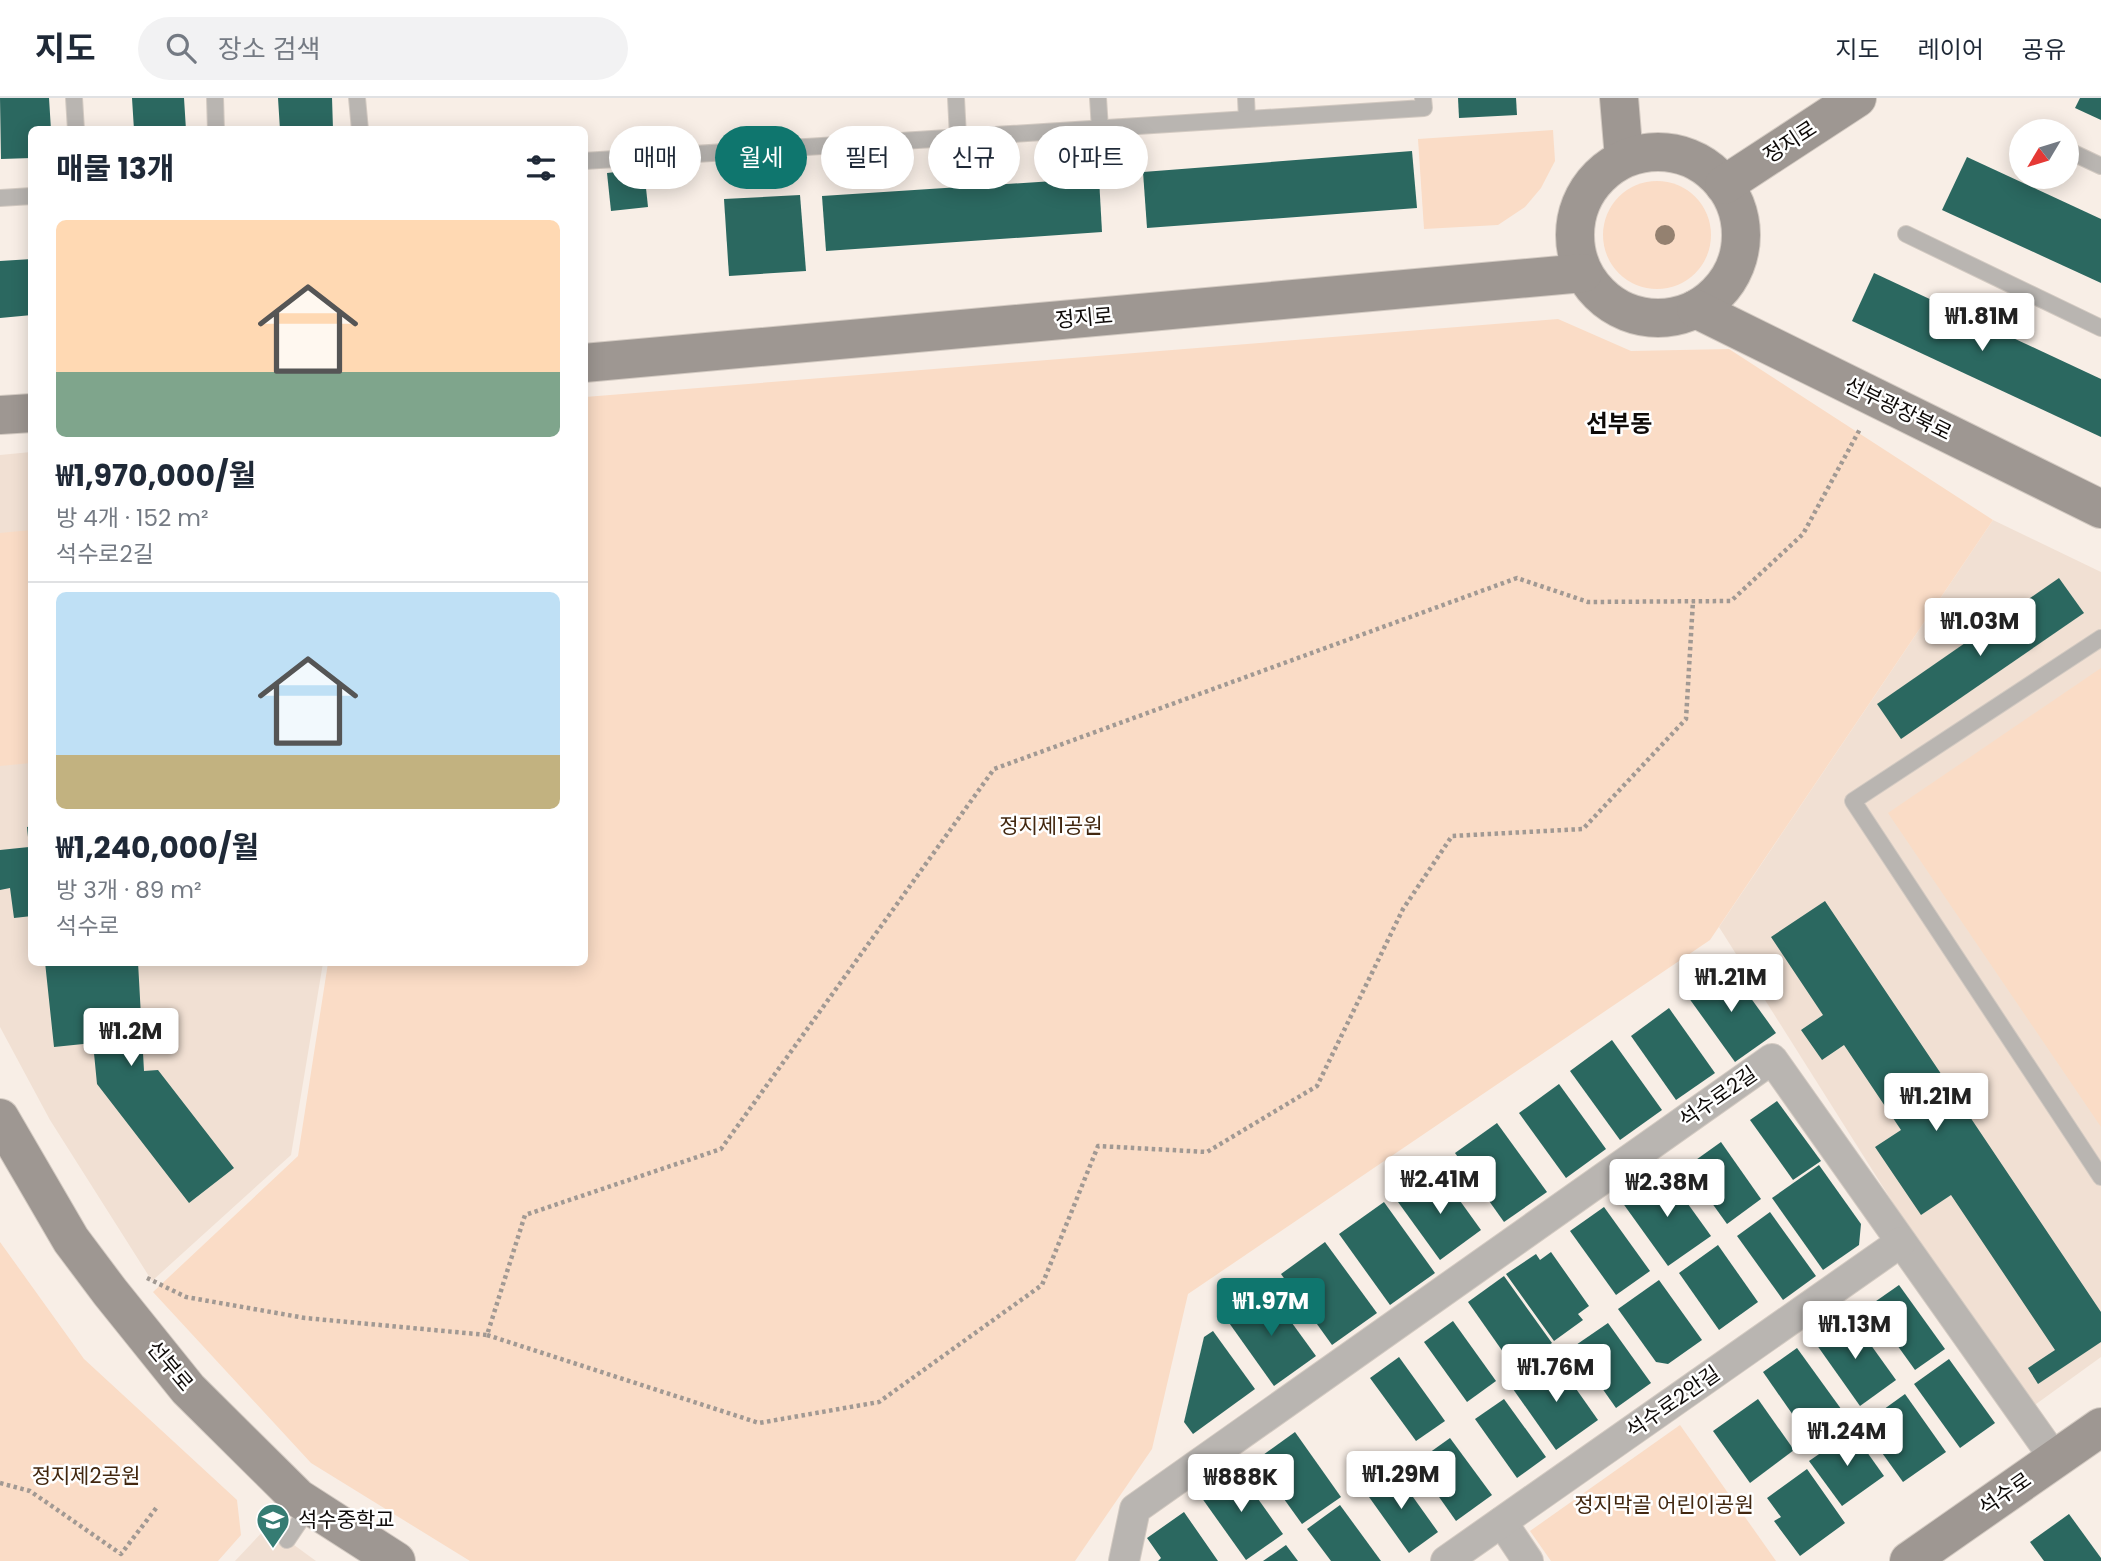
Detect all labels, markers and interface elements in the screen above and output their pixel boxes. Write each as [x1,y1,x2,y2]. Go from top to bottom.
search box [138,17,628,80]
text: 지도 [35,25,96,72]
icon: search [162,29,200,67]
text: 장소 검색 [218,31,320,67]
text: 지도 [1835,33,1880,66]
text: 레이어 [1918,33,1984,66]
text: 공유 [2022,33,2066,66]
street label: 정지로 [1758,114,1822,170]
north arrow [2009,119,2079,189]
map controls [2009,119,2079,189]
chip: 매매 [609,126,701,189]
chip: 월세 [715,126,807,189]
chip: 필터 [821,126,914,189]
chip: 신규 [928,126,1020,189]
chip: 아파트 [1034,126,1148,189]
text: 매물 13개 [56,147,175,190]
icon: filters [522,149,560,187]
icon: home [245,266,371,392]
pin: ₩1.81M [1925,294,2039,353]
text: ₩1.81M [1945,300,2019,332]
street label: 정지로 [1054,301,1114,334]
street label: 선부광장북로 [1840,370,1957,447]
district label: 선부동 [1586,407,1652,440]
text: ₩1,970,000/월 [56,454,256,497]
text: 방 4개 · 152 m² [56,502,209,534]
text: 석수로2길 [56,538,154,570]
pin: ₩1.03M [1923,598,2037,658]
text: ₩1.03M [1941,605,2019,637]
icon: home [245,638,371,764]
park label: 정지제1공원 [999,811,1103,840]
text: ₩1,240,000/월 [56,826,259,869]
text: 방 3개 · 89 m² [56,874,202,906]
text: 석수로 [56,910,119,942]
pin: ₩1.21M [1674,954,1788,1014]
text: ₩1.21M [1695,961,1767,993]
pin: ₩1.2M [82,1009,180,1068]
text: ₩1.2M [100,1015,162,1047]
street label: 석수로2길 [1673,1059,1763,1134]
pin: ₩1.21M [1879,1074,1993,1133]
text: ₩1.21M [1900,1080,1972,1112]
pin: ₩2.41M [1383,1156,1497,1216]
pin: ₩2.38M [1610,1160,1724,1219]
text: ₩2.41M [1401,1163,1479,1195]
text: ₩2.38M [1625,1166,1709,1198]
pin: ₩1.97M [1214,1278,1328,1338]
text: ₩1.97M [1233,1285,1309,1317]
pin: ₩1.13M [1798,1302,1912,1361]
text: ₩1.13M [1819,1308,1891,1340]
street label: 선부로 [141,1334,200,1397]
pin: ₩1.76M [1499,1344,1613,1404]
text: ₩1.76M [1518,1351,1594,1383]
street label: 석수로2안길 [1620,1359,1726,1445]
pin: ₩1.24M [1790,1408,1904,1468]
text: ₩1.24M [1808,1415,1886,1447]
pin: ₩1.29M [1344,1452,1458,1511]
pin: ₩888K [1192,1454,1290,1514]
text: ₩1.29M [1362,1458,1440,1490]
park label: 정지제2공원 [32,1461,140,1490]
text: ₩888K [1204,1461,1278,1493]
street label: 석수로 [1973,1465,2037,1522]
park label: 정지막골 어린이공원 [1574,1490,1754,1519]
school or university icon: 석수중학교 [254,1501,292,1550]
place label: 석수중학교 [298,1505,395,1534]

